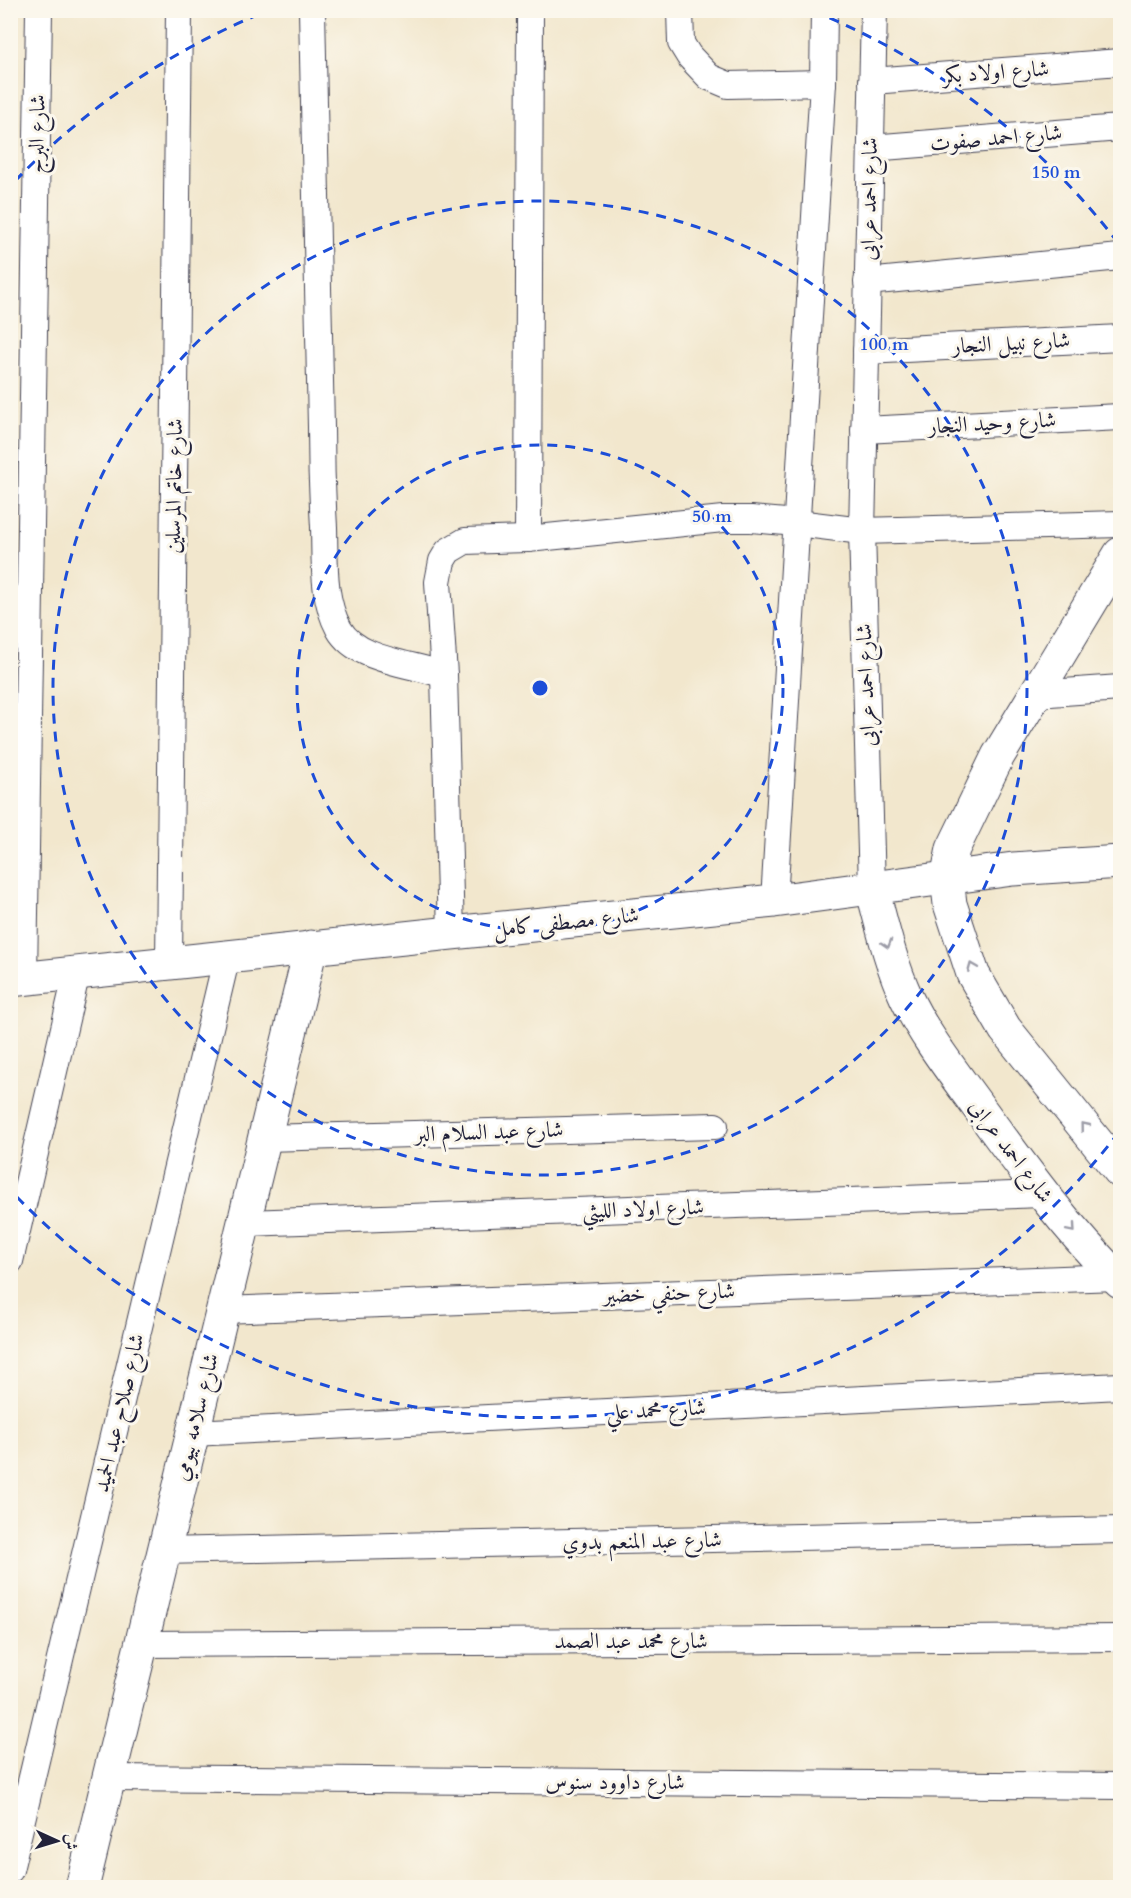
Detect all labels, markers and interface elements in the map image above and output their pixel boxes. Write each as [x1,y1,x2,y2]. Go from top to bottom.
street label: شارع اولاد بكر [940,53,1050,94]
street label: شارع البرج [21,94,57,174]
street label: شارع احمد صفوت [929,117,1064,162]
street label: شارع احمد عرابى [853,137,888,261]
text: 150 m [1031,160,1081,185]
street label: شارع نبيل النجار [949,325,1071,364]
text: 100 m [859,332,909,357]
street label: شارع وحيد النجار [925,405,1057,444]
street label: شارع خاتم المرسلين [158,418,194,554]
text: 50 m [692,504,732,529]
street label: شارع احمد عرابى [849,623,886,747]
centre of rings [530,678,550,698]
street label: شارع مصطفى كامل [492,899,641,948]
one-way arrow [880,938,892,949]
one-way arrow [966,963,979,973]
street label: شارع احمد عرابى [960,1093,1060,1211]
street label: شارع عبد السلام البر [412,1114,564,1154]
one-way arrow [1080,1122,1091,1133]
street label: شارع اولاد الليثي [581,1192,705,1231]
one-way arrow [1065,1222,1076,1233]
street label: شارع حنفي خضير [601,1276,736,1317]
street label: شارع صلاح عبد الحميد [86,1331,156,1496]
street label: شارع سلامه بيومي [166,1350,229,1485]
street label: شارع محمد علي [605,1392,707,1434]
street label: شارع عبد المنعم بدوي [562,1525,722,1562]
street label: شارع محمد عبد الصمد [554,1626,708,1659]
street label: شارع داوود سنوس [545,1767,685,1800]
north arrow [27,1811,87,1871]
text: ش [59,1833,82,1851]

